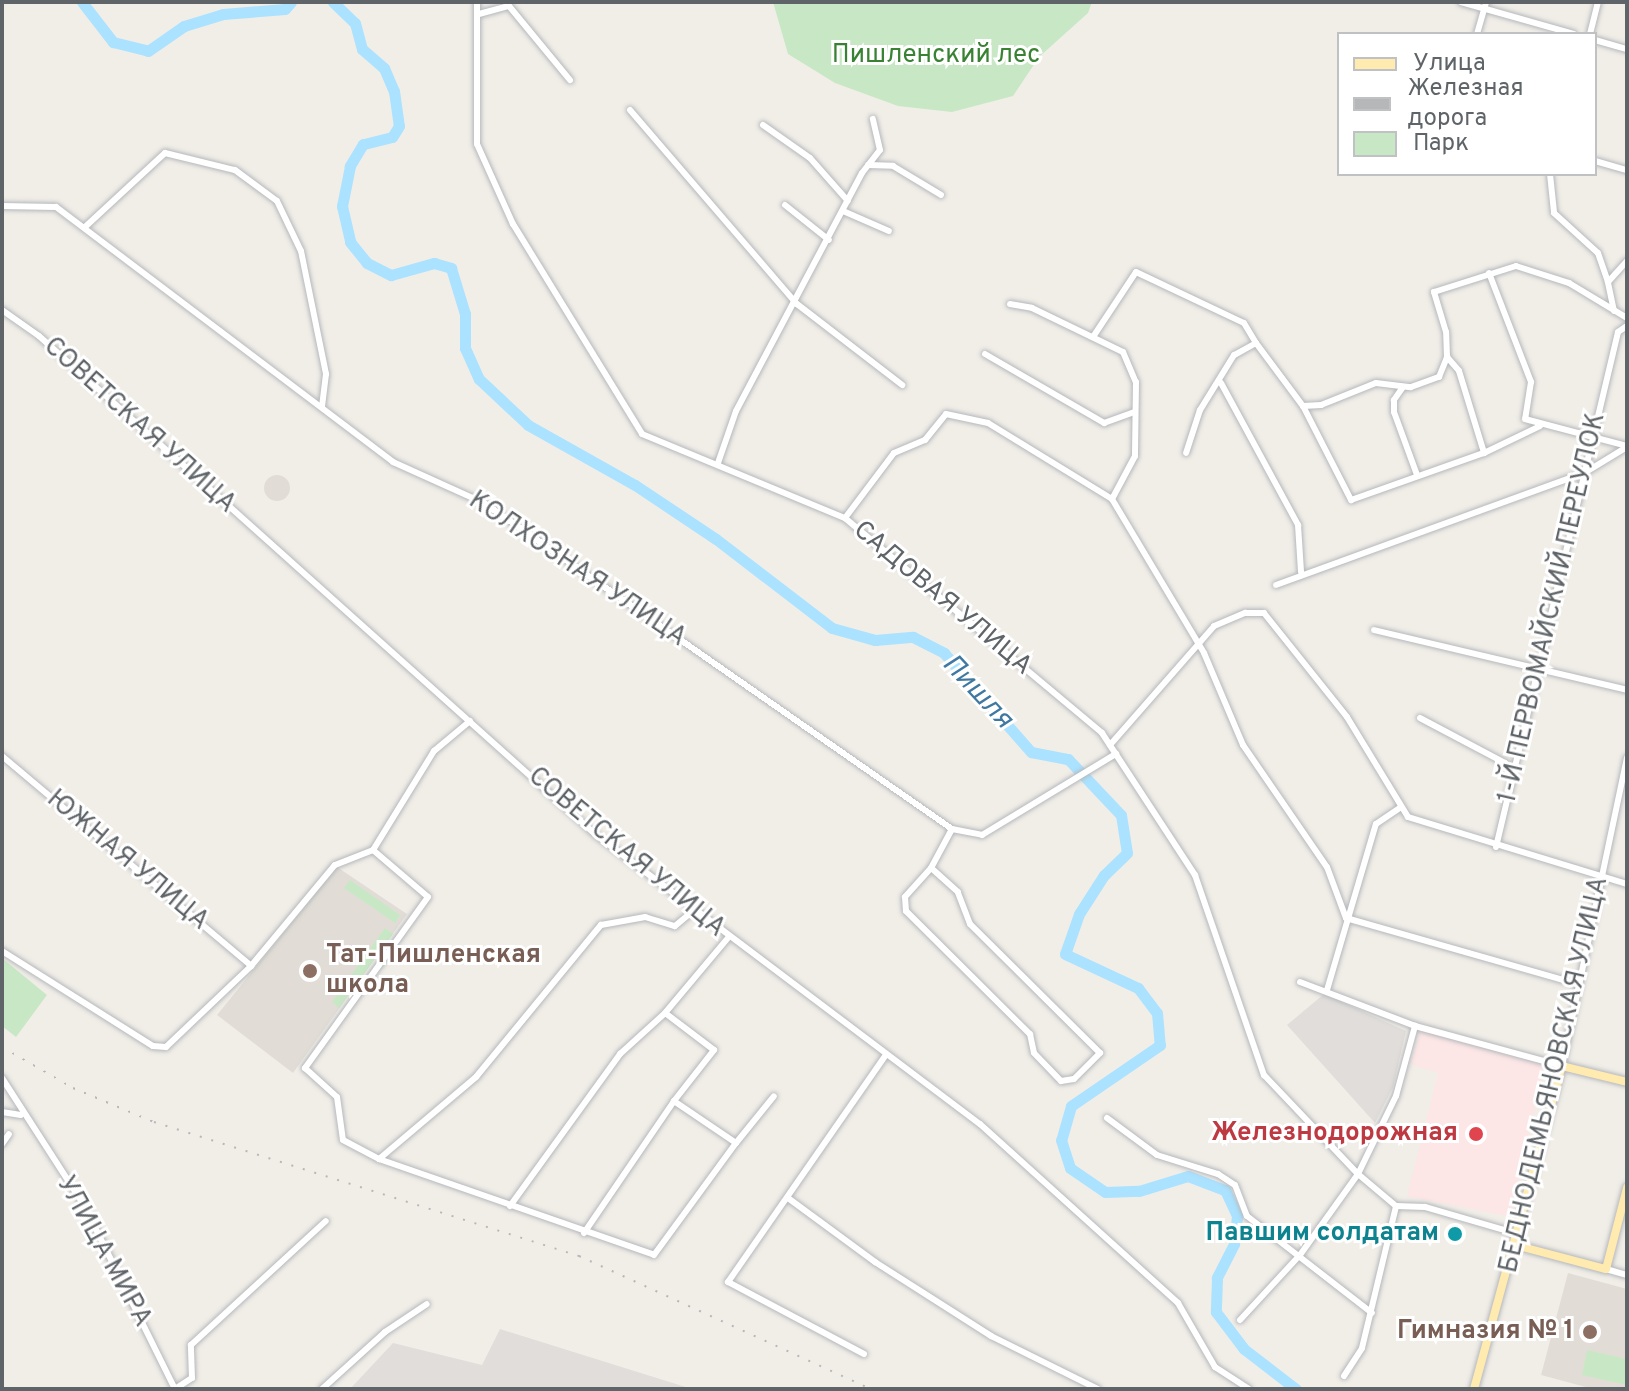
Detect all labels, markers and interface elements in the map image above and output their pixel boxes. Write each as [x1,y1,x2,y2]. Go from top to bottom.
legend [1337,32,1597,176]
park label: Пишленский лес [832,40,1040,72]
text: Улица [1413,49,1486,79]
text: Железная дорога [1407,74,1524,134]
text: Парк [1413,129,1469,159]
street label: СОВЕТСКАЯ УЛИЦА [36,331,242,521]
street label: 1-Й ПЕРВОМАЙСКИЙ ПЕРЕУЛОК [1493,410,1613,806]
street label: КОЛХОЗНАЯ УЛИЦА [462,486,692,654]
street label: САДОВАЯ УЛИЦА [846,515,1038,683]
water label: Пишля [934,648,1020,736]
street label: СОВЕТСКАЯ УЛИЦА [521,761,731,945]
street label: ЮЖНАЯ УЛИЦА [40,784,214,938]
street label: БЕДНОДЕМЬЯНОВСКАЯ УЛИЦА [1494,874,1616,1276]
place label: Тат-Пишленская школа [326,940,541,1002]
marker: Тат-Пишленская школа [301,962,319,980]
place label: Железнодорожная [1211,1118,1458,1150]
marker: Железнодорожная [1465,1123,1487,1145]
street label: УЛИЦА МИРА [49,1171,157,1333]
place label: Павшим солдатам [1205,1218,1439,1250]
marker: Павшим солдатам [1446,1225,1464,1243]
place label: Гимназия № 1 [1397,1316,1574,1348]
marker: Гимназия № 1 [1581,1323,1599,1341]

